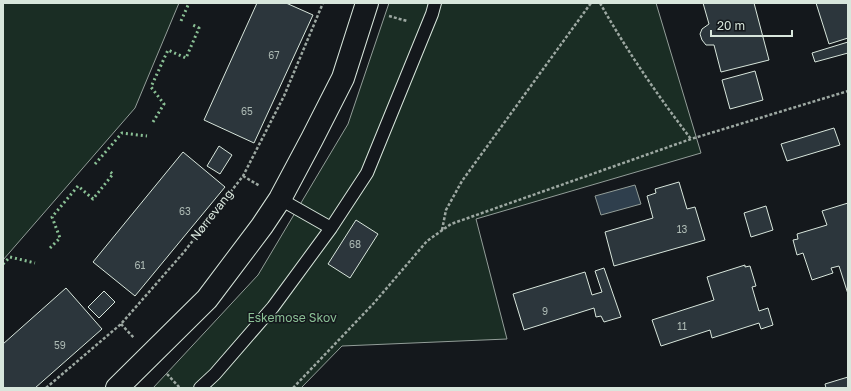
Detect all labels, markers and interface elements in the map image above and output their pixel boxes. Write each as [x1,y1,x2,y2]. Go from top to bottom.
scale bar [711,12,792,38]
text: 20 m [717,18,745,33]
house number: 67 [268,49,280,61]
house number: 65 [241,105,253,117]
street label: Nørrevang [187,186,236,243]
house number: 63 [179,205,191,217]
house number: 13 [677,223,687,235]
house number: 68 [349,238,361,250]
house number: 61 [135,259,146,271]
house number: 9 [542,305,548,317]
park label: Eskemose Skov [247,310,337,325]
house number: 11 [677,320,687,332]
house number: 59 [54,339,66,351]

